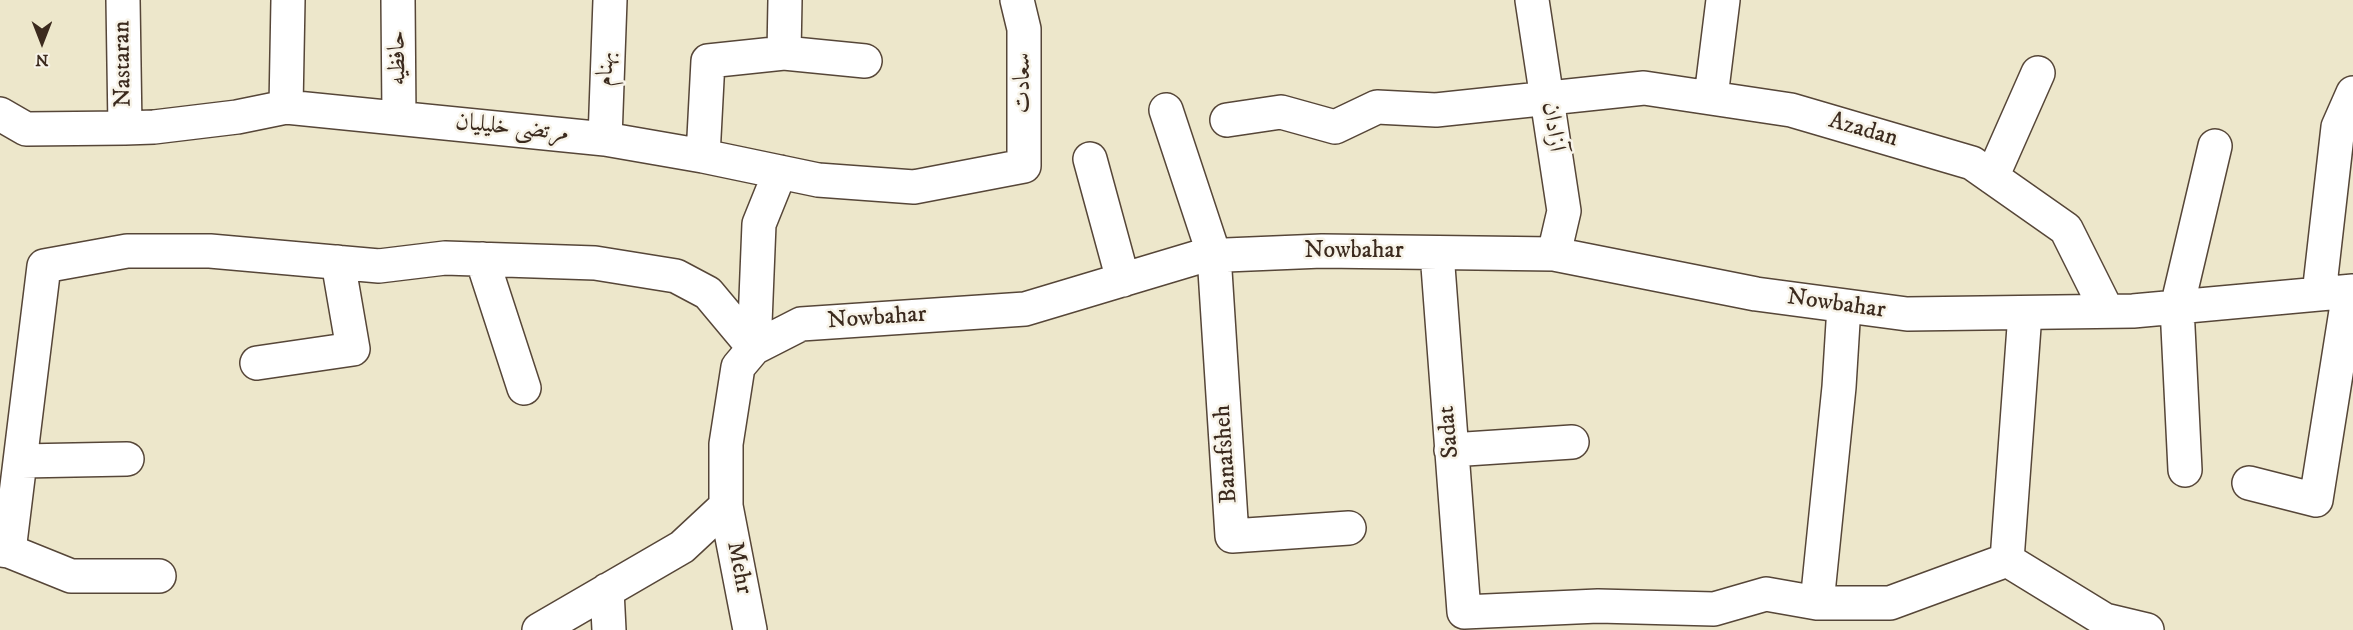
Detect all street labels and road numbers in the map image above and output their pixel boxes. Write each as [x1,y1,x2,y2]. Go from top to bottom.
street label: Nastaran [109,20,139,108]
street label: حافظیه [384,30,414,86]
street label: بهنام [592,51,622,87]
street label: سعادت [1010,53,1038,113]
street label: آزادان [1534,100,1570,154]
street label: Azadan [1825,107,1901,155]
street label: مرتضی خلیلیان [454,109,570,149]
street label: Nowbahar [1304,238,1404,266]
street label: Nowbahar [1785,284,1887,326]
street label: Nowbahar [826,301,928,337]
street label: Banafsheh [1209,404,1245,504]
street label: Sadat [1433,405,1467,459]
street label: Mehr [719,539,757,597]

